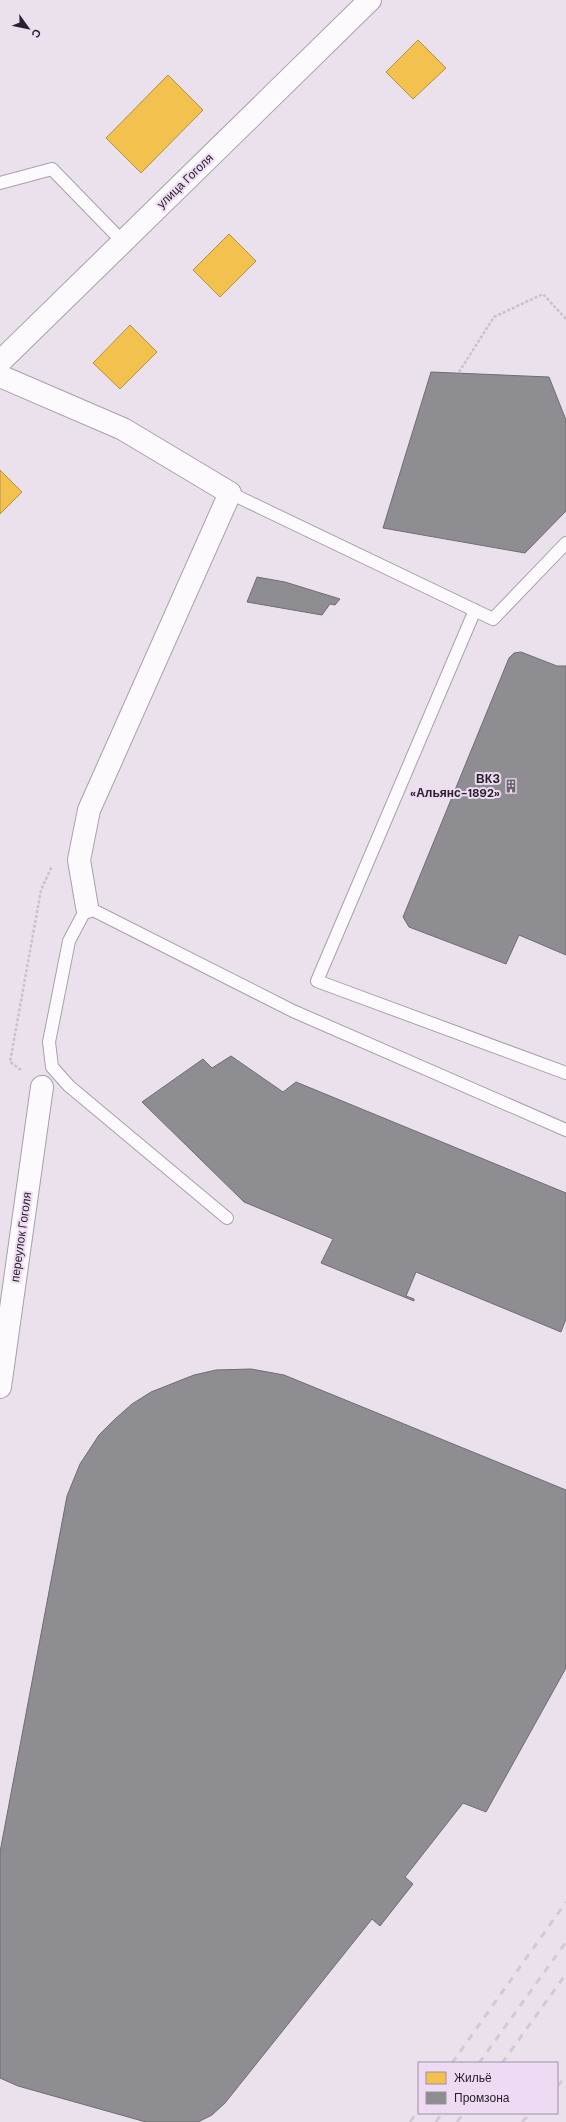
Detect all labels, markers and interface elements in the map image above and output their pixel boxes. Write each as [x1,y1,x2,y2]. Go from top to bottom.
north arrow [8,8,48,48]
text: С [28,26,44,41]
street label: улица Гоголя [153,150,217,212]
place label: ВКЗ «Альянс-1892» [410,771,500,801]
building icon: ВКЗ «Альянс-1892» [503,778,519,794]
street label: переулок Гоголя [7,1191,35,1283]
legend [418,2062,558,2114]
text: Жильё [454,2070,492,2086]
text: Промзона [454,2090,510,2106]

